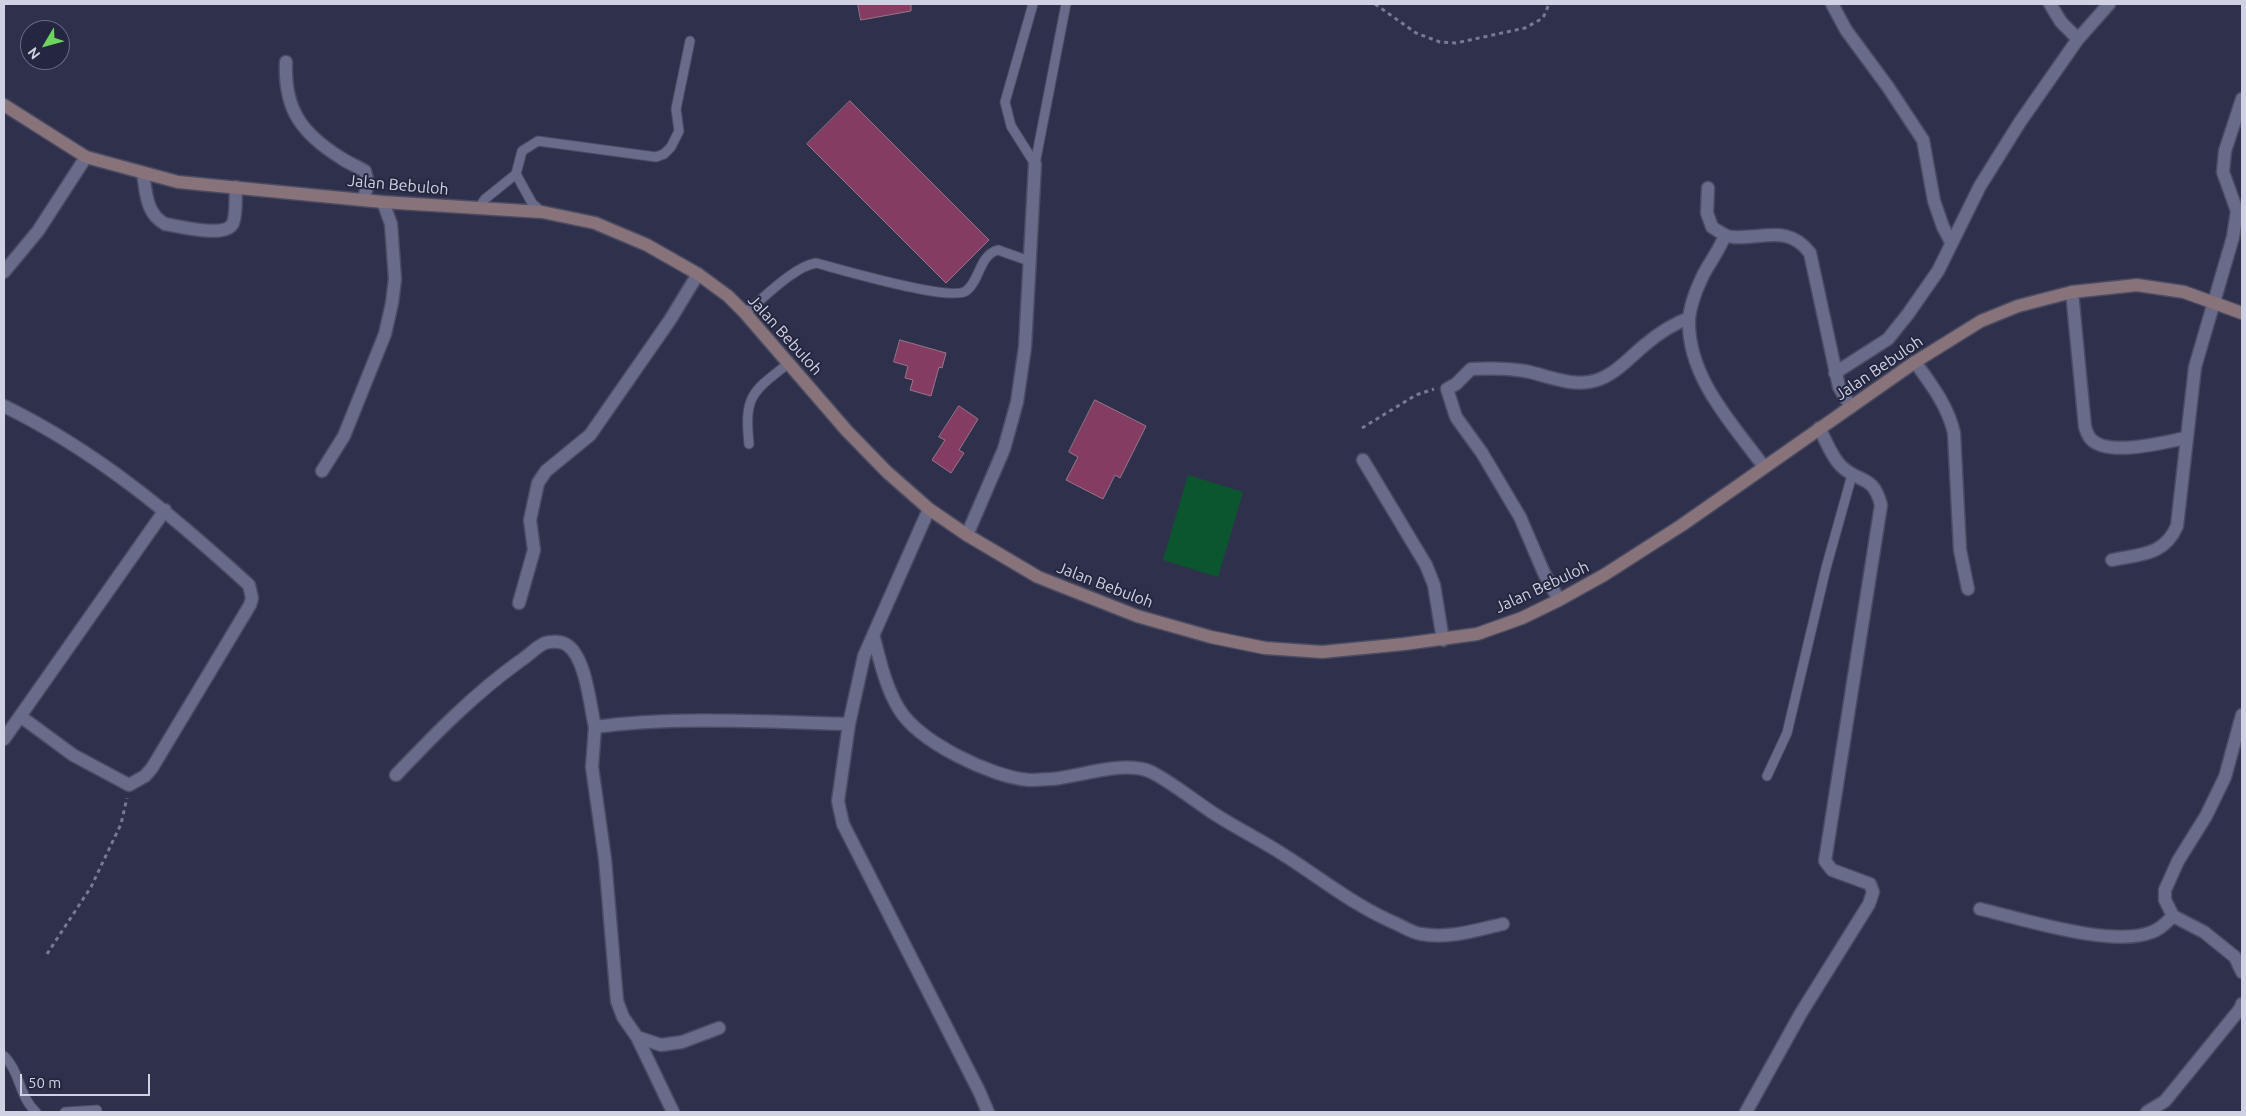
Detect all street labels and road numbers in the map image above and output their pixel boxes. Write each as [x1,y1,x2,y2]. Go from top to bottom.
street label: Jalan Bebuloh [347,171,449,199]
street label: Jalan Bebuloh [744,291,826,379]
street label: Jalan Bebuloh [1832,332,1926,404]
street label: Jalan Bebuloh [1492,557,1592,617]
street label: Jalan Bebuloh [1054,558,1156,612]

